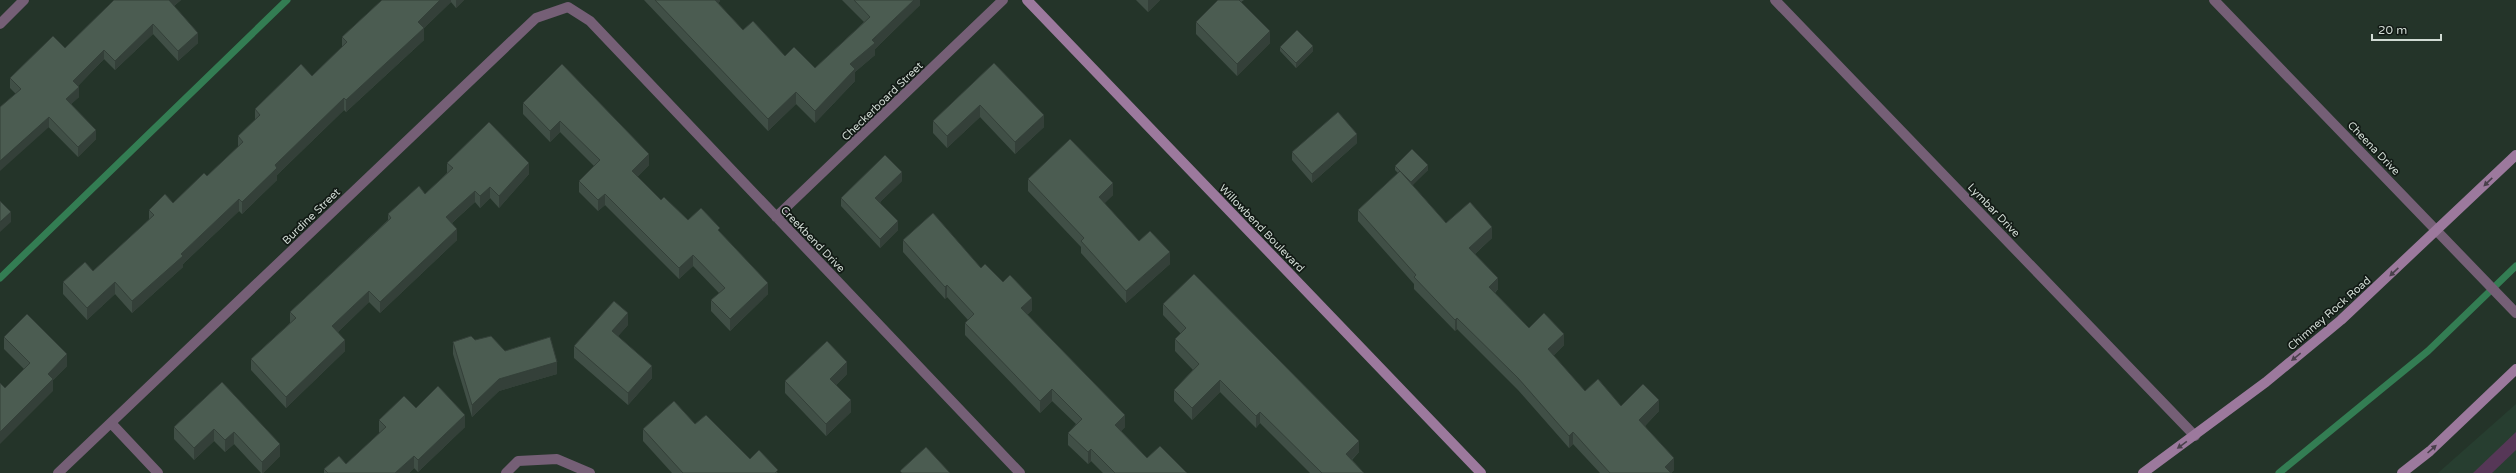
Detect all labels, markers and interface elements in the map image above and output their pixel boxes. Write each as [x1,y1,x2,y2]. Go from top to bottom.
scale bar [2372,16,2441,42]
text: 20 m [2378,23,2407,37]
street label: Checkerboard Street [839,59,926,144]
street label: Cheena Drive [2345,119,2403,178]
one-way arrow [2483,177,2493,187]
street label: Lymbar Drive [1965,181,2023,240]
street label: Willowbend Boulevard [1216,182,1307,275]
street label: Burdine Street [280,186,343,247]
street label: Creekbend Drive [778,204,847,275]
one-way arrow [2389,267,2399,276]
street label: Chimney Rock Road [2285,274,2374,353]
one-way arrow [2291,353,2302,362]
one-way arrow [2177,441,2187,449]
one-way arrow [2427,444,2438,453]

